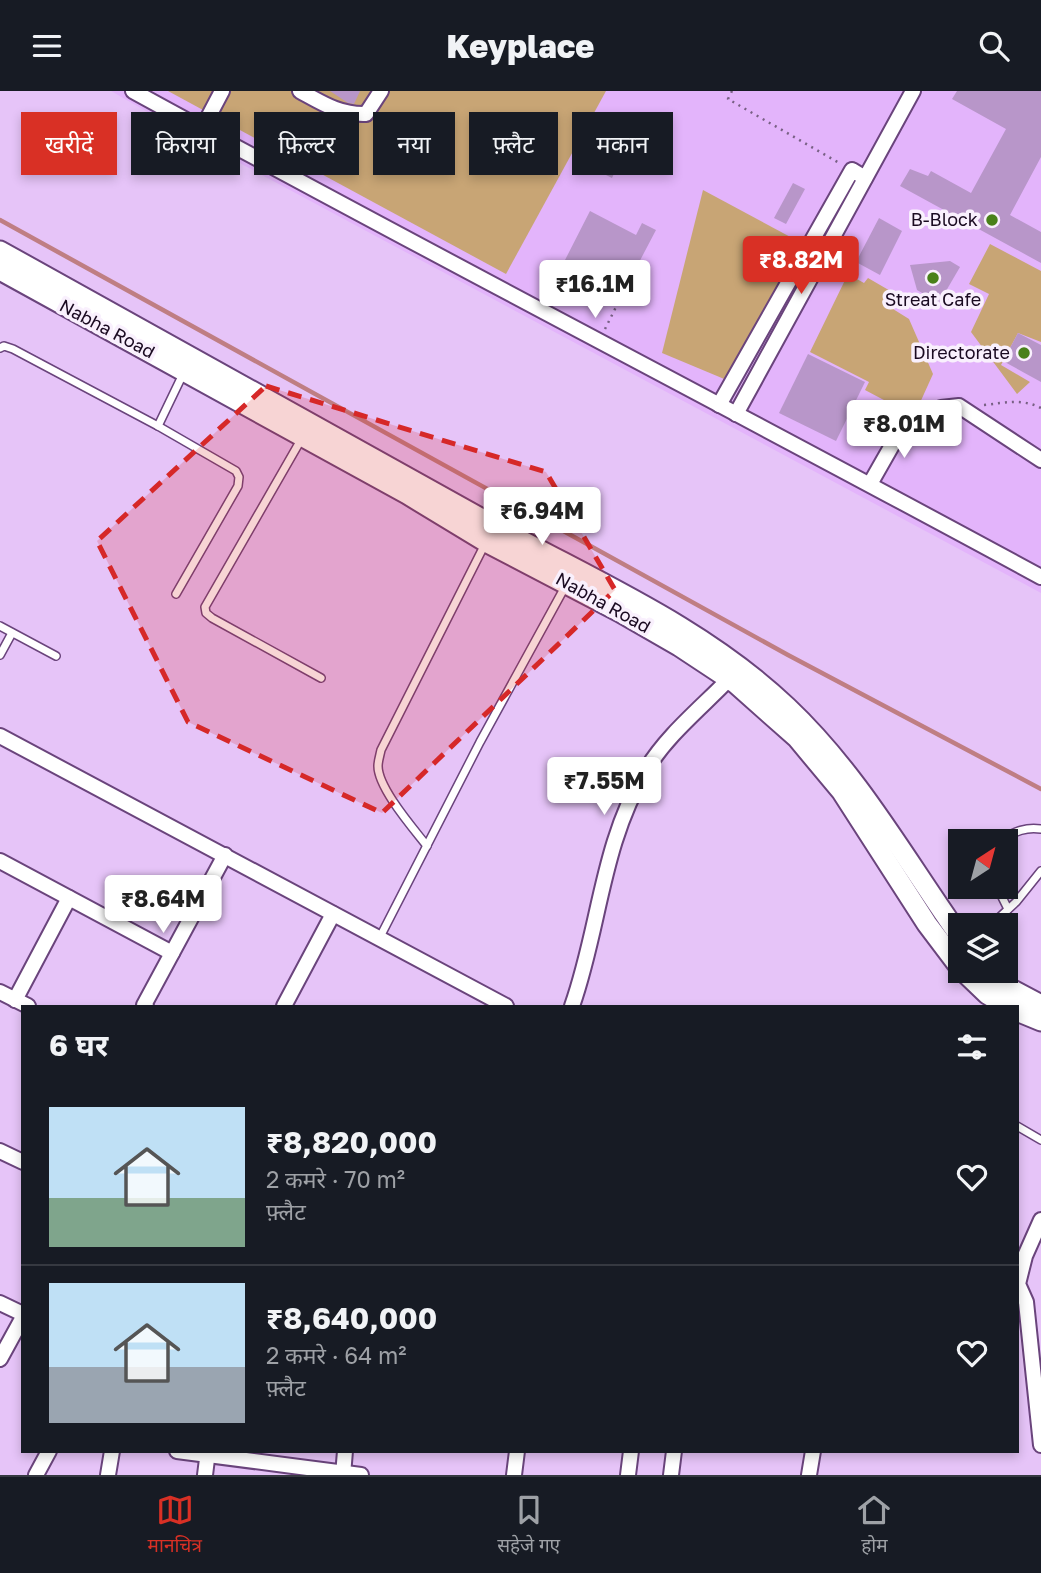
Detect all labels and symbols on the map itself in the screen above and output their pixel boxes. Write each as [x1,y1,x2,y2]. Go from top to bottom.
place label: B-Block [911,208,978,230]
marker: B-Block [984,212,1000,228]
pin: ₹8.82M [744,237,858,296]
pin: ₹16.1M [538,261,652,320]
marker: Streat Cafe [925,270,941,286]
place label: Streat Cafe [885,288,981,310]
street label: Nabha Road [56,294,159,362]
place label: Directorate [913,341,1010,363]
marker: Directorate [1016,345,1032,361]
pin: ₹8.01M [847,401,961,460]
pin: ₹6.94M [485,487,599,547]
street label: Nabha Road [552,567,655,637]
pin: ₹7.55M [547,757,661,817]
north arrow [948,829,1018,899]
pin: ₹8.64M [106,875,220,935]

